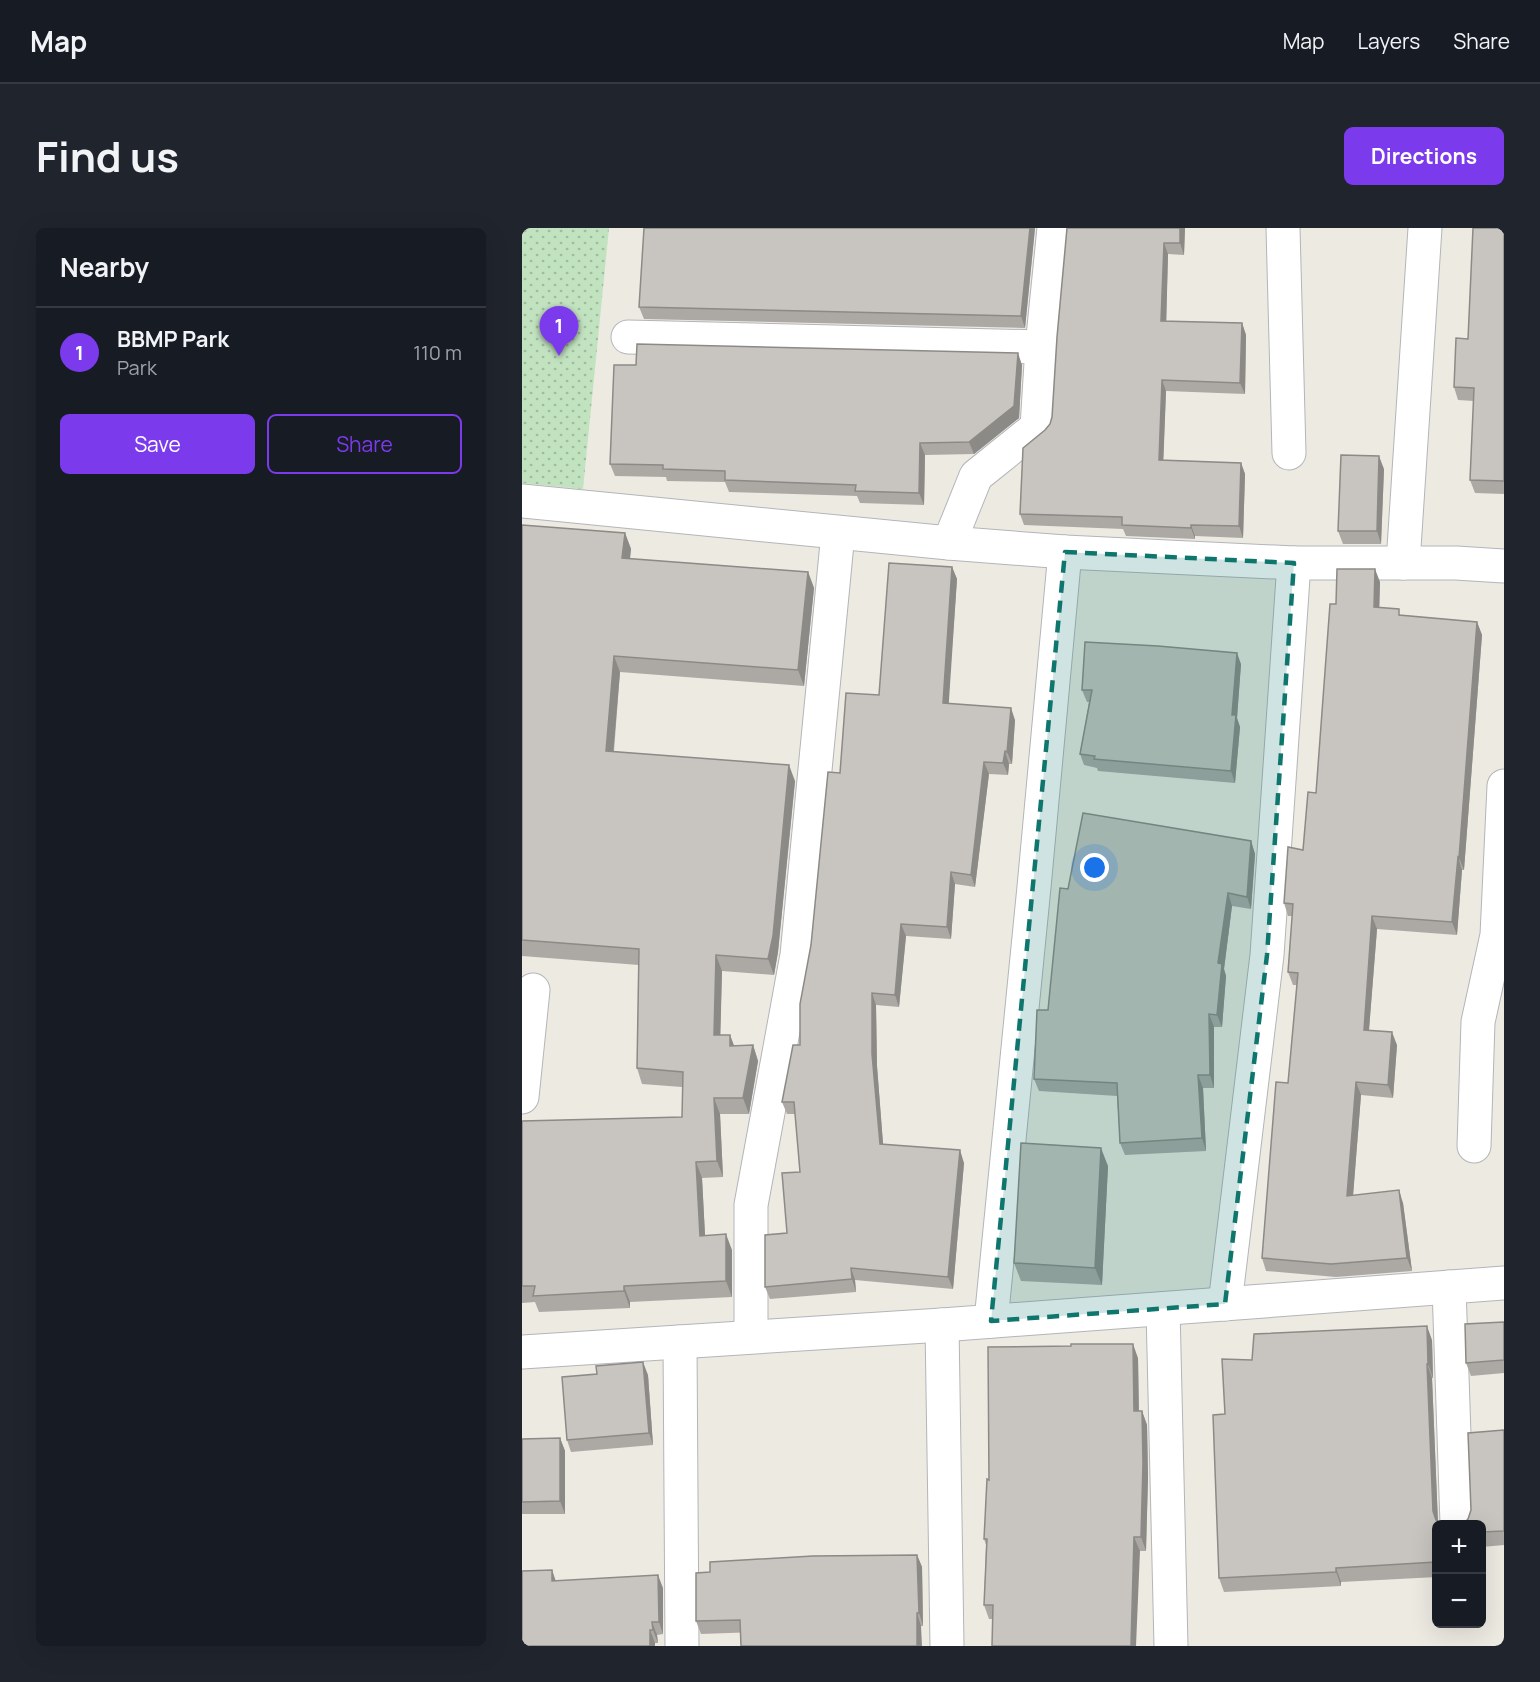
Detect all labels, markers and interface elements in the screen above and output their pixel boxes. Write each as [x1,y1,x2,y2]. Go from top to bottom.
text: Map [30,22,87,60]
text: Map [1283,27,1324,55]
text: Layers [1357,27,1420,55]
text: Share [1453,27,1510,55]
text: Find us [36,127,179,185]
button: Directions [1344,127,1504,185]
text: Nearby [60,249,149,285]
pin: 1 [540,306,579,356]
text: BBMP Park [117,324,229,354]
text: 1 [75,339,84,366]
text: 110 m [413,339,462,366]
text: Park [117,354,157,381]
button: Save [60,414,255,474]
button: Share [267,414,462,474]
your location [1080,853,1109,882]
map controls [1432,1520,1486,1628]
button: + [1432,1520,1486,1574]
button: − [1432,1574,1486,1628]

